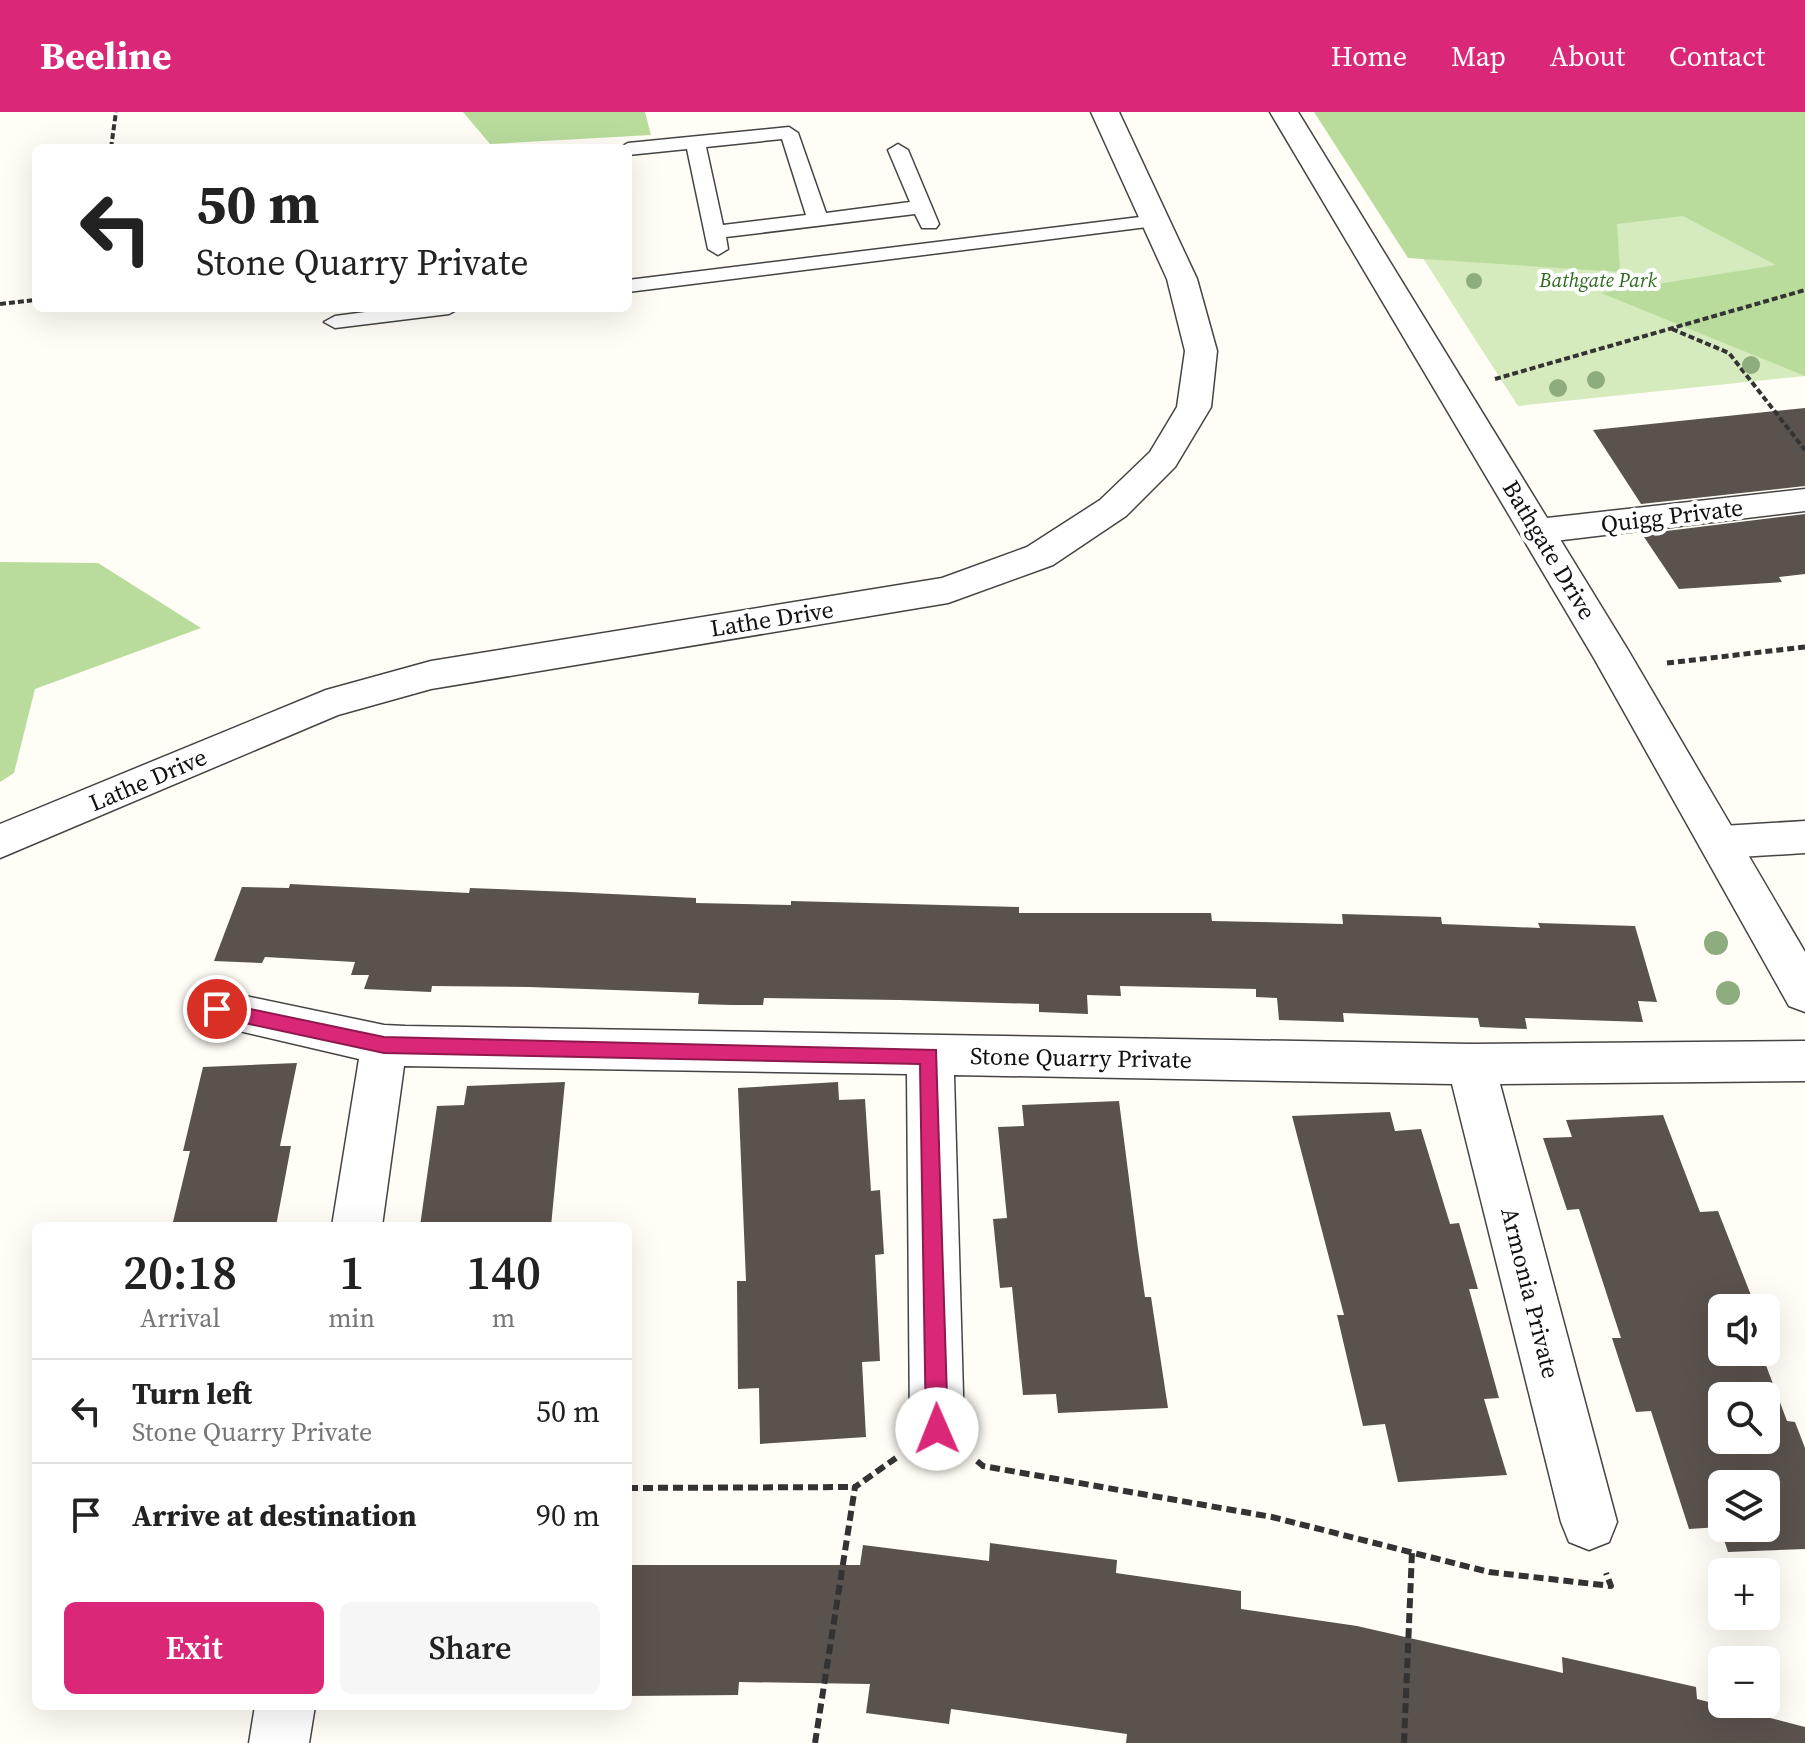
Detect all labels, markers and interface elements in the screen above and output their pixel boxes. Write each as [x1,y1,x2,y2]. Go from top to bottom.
text: Beeline [40,30,171,82]
text: Home [1331,37,1407,75]
text: Map [1451,37,1506,75]
text: About [1550,37,1625,75]
text: Contact [1669,37,1765,75]
text: 50 m [196,165,319,242]
icon: left [64,176,168,280]
text: Stone Quarry Private [196,238,529,287]
park label: Bathgate Park [1538,266,1657,294]
street label: Bathgate Drive [1495,474,1604,626]
street label: Quigg Private [1599,490,1745,541]
street label: Lathe Drive [708,592,836,645]
street label: Lathe Drive [84,740,212,819]
pin [183,975,251,1043]
icon: arrive [195,987,239,1031]
street label: Stone Quarry Private [970,1039,1192,1076]
street label: Armonia Private [1493,1204,1568,1382]
text: 20:18 [123,1239,237,1305]
text: 1 [339,1239,364,1305]
text: 140 [466,1239,541,1305]
map controls [1708,1294,1780,1718]
button: sound [1708,1294,1780,1366]
text: Arrival [140,1300,220,1336]
text: min [328,1300,375,1336]
text: m [492,1300,515,1336]
text: Turn left [132,1373,252,1414]
button: search [1708,1382,1780,1454]
position arrow [895,1387,979,1471]
icon: left [64,1389,108,1433]
text: 50 m [536,1391,600,1432]
text: Stone Quarry Private [132,1414,372,1450]
button: layers [1708,1470,1780,1542]
icon: arrive [64,1493,108,1537]
text: Arrive at destination [132,1495,417,1536]
text: 90 m [536,1495,600,1536]
button: + [1708,1558,1780,1630]
button: Exit [64,1602,324,1694]
button: Share [340,1602,600,1694]
button: − [1708,1646,1780,1718]

